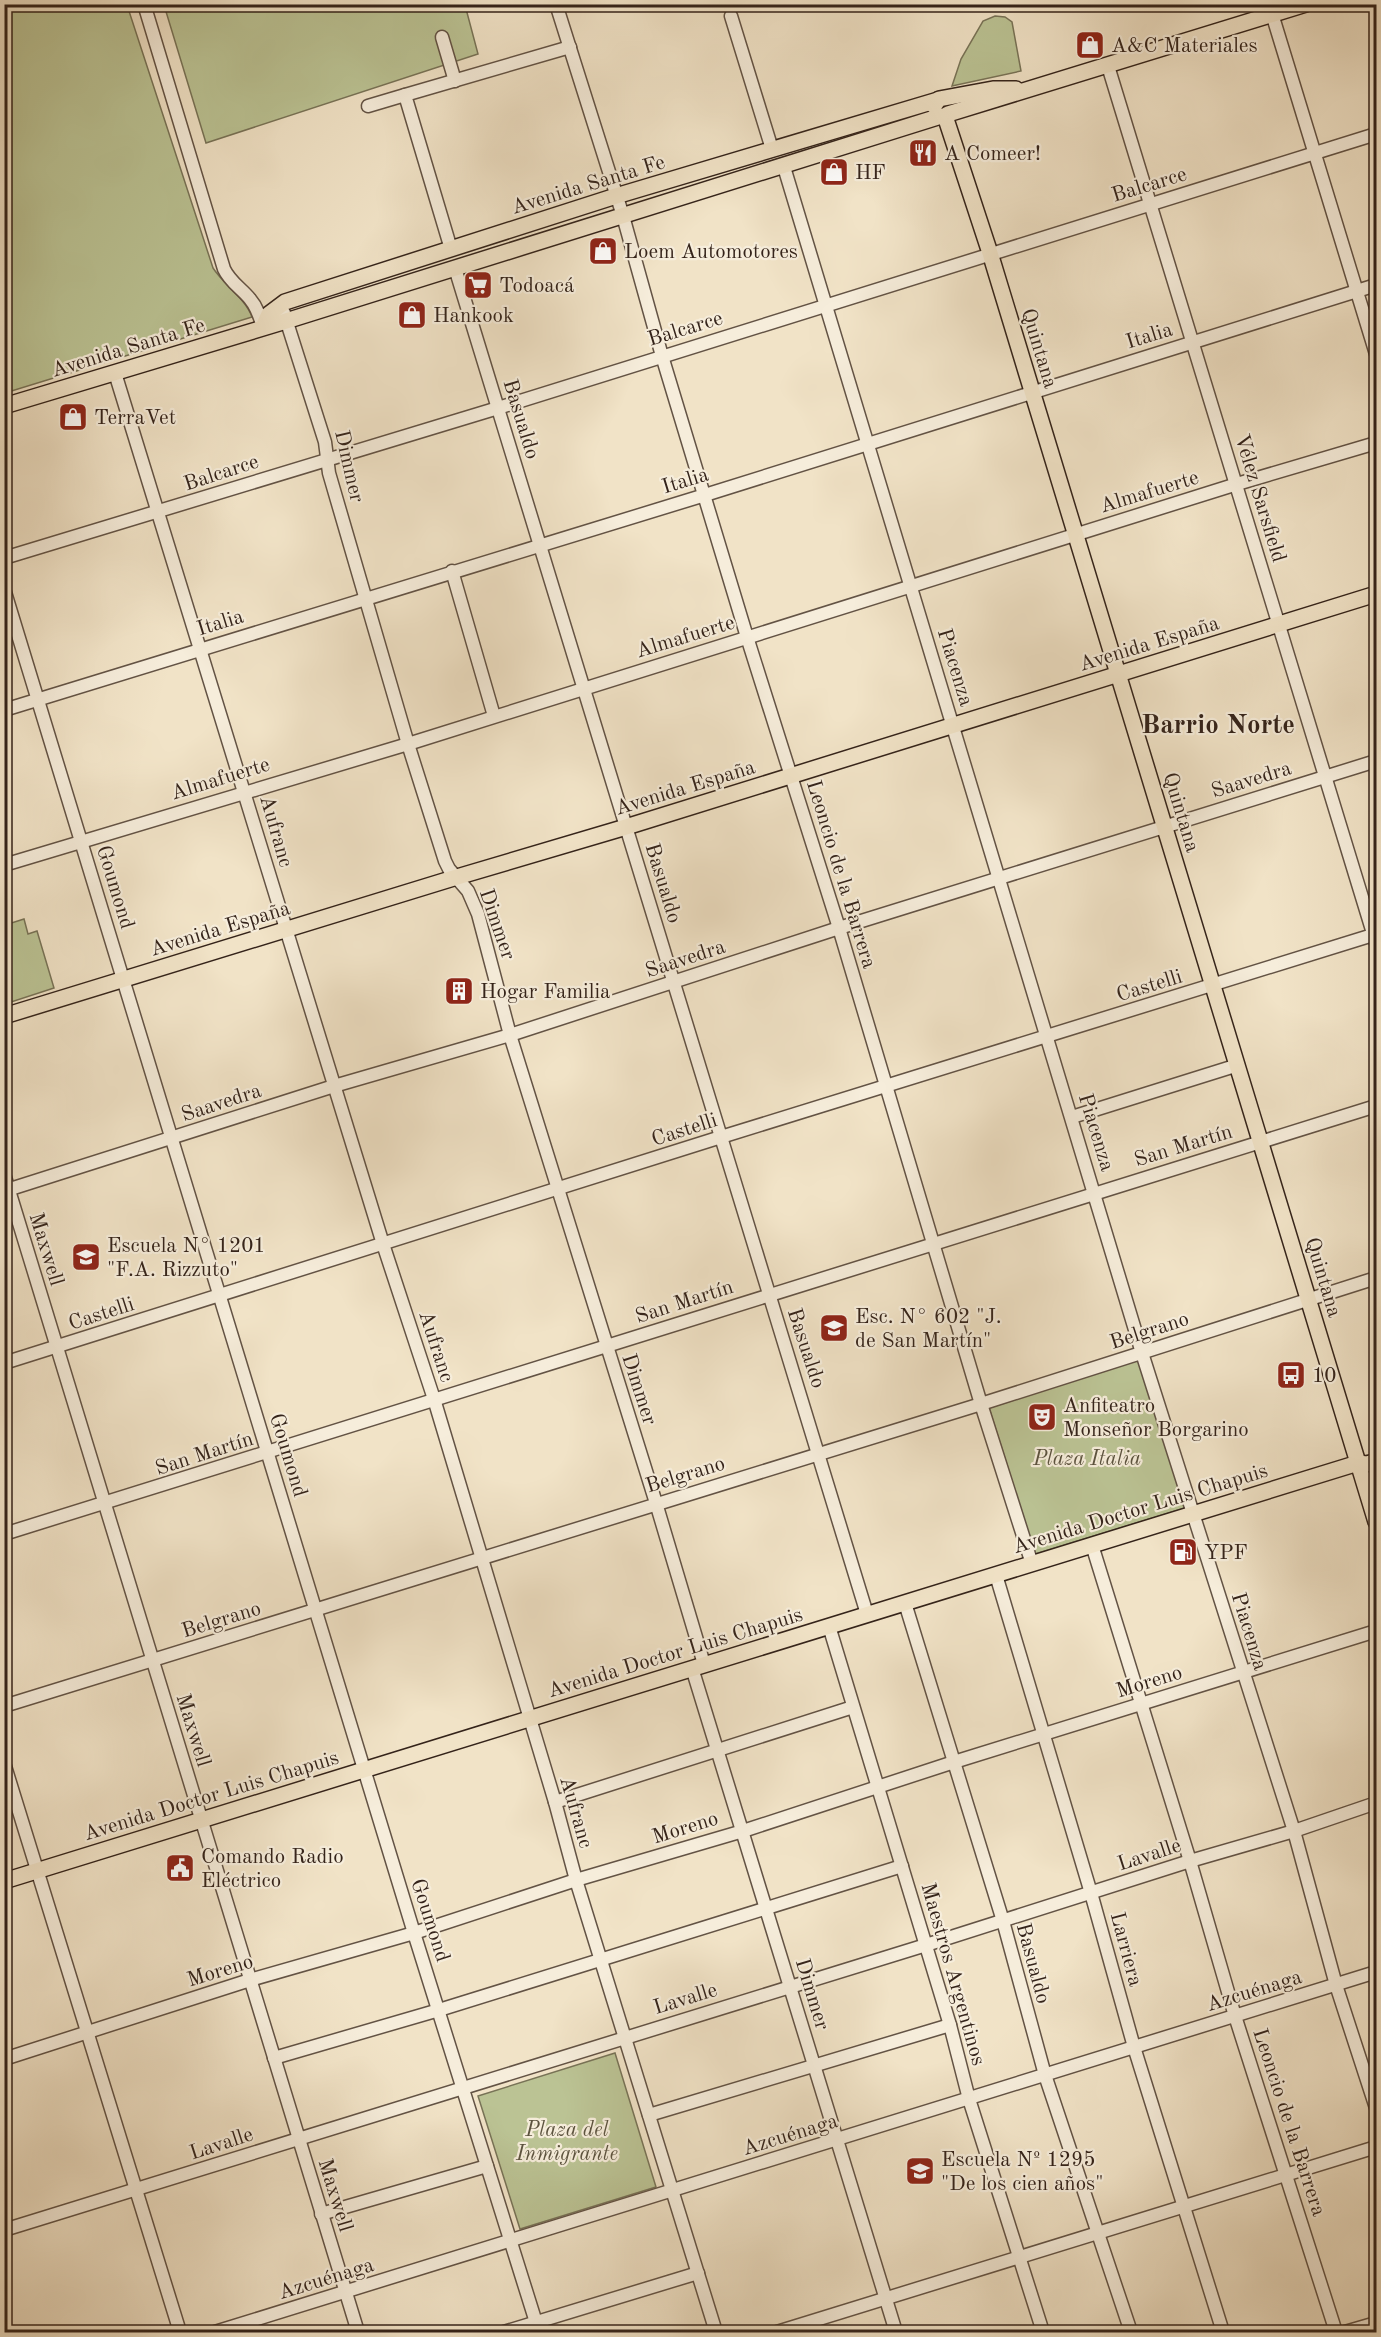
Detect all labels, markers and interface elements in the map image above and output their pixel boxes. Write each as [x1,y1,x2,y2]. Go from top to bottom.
shop icon: A&C Materiales [1074,29,1106,61]
place label: A&C Materiales [1111,36,1258,57]
restaurant icon: A Comeer! [907,137,939,169]
place label: A Comeer! [944,144,1041,165]
street label: Avenida Santa Fe [509,152,668,219]
shop icon: HF [818,156,850,188]
place label: HF [855,163,886,184]
street label: Balcarce [1109,164,1190,207]
shop icon: Loem Automotores [587,235,619,267]
place label: Loem Automotores [624,242,798,263]
supermarket icon: Todoacá [462,269,494,301]
place label: Todoacá [499,276,574,297]
shop icon: Hankook [396,299,428,331]
place label: Hankook [433,306,514,327]
street label: Quintana [1016,306,1061,391]
street label: Balcarce [645,308,726,351]
street label: Avenida Santa Fe [49,315,208,382]
street label: Italia [1124,319,1175,353]
street label: Basualdo [498,377,543,462]
shop icon: TerraVet [57,401,89,433]
place label: TerraVet [94,408,176,429]
street label: Dimmer [330,428,367,505]
street label: Vélez Sarsfield [1230,432,1289,565]
street label: Balcarce [181,451,262,495]
street label: Italia [660,464,711,498]
street label: Almafuerte [1098,467,1201,517]
street label: Italia [195,606,246,640]
street label: Almafuerte [634,612,737,662]
street label: Avenida España [1077,613,1222,676]
street label: Piacenza [933,626,976,709]
district label: Barrio Norte [1141,712,1295,739]
street label: Almafuerte [169,754,272,804]
street label: Avenida España [613,757,758,820]
street label: Saavedra [1209,758,1294,803]
street label: Quintana [1158,770,1203,855]
street label: Leoncio de la Barrera [802,778,879,971]
street label: Aufranc [255,793,296,870]
street label: Basualdo [640,841,685,926]
street label: Goumond [92,843,137,932]
street label: Dimmer [475,886,519,963]
street label: Avenida España [148,898,293,961]
street label: Saavedra [643,937,728,982]
street label: Castelli [1114,967,1185,1006]
building icon: Hogar Familia [443,975,475,1007]
place label: Hogar Familia [480,982,610,1003]
street label: Saavedra [179,1081,264,1126]
street label: Piacenza [1074,1091,1117,1174]
street label: Castelli [649,1110,720,1151]
street label: San Martín [1132,1122,1235,1171]
street label: Maxwell [25,1210,67,1289]
street label: Quintana [1300,1235,1345,1320]
place label: Escuela N° 1201 "F.A. Rizzuto" [107,1236,266,1281]
school or university icon: Escuela N° 1201 "F.A. Rizzuto" [70,1241,102,1273]
street label: San Martín [633,1277,736,1328]
street label: Castelli [66,1294,137,1335]
street label: Basualdo [783,1306,828,1391]
place label: Esc. N° 602 "J. de San Martín" [855,1307,1002,1352]
street label: Aufranc [414,1308,457,1385]
street label: Belgrano [1107,1309,1192,1354]
school or university icon: Esc. N° 602 "J. de San Martín" [818,1312,850,1344]
street label: Dimmer [617,1351,660,1428]
bus stop icon: 10 [1275,1359,1307,1391]
place label: 10 [1312,1366,1336,1387]
place label: Anfiteatro Monseñor Borgarino [1063,1396,1249,1441]
theatre icon: Anfiteatro Monseñor Borgarino [1026,1401,1058,1433]
street label: Goumond [265,1411,310,1500]
street label: San Martín [153,1429,256,1480]
park label: Plaza Italia [1032,1449,1141,1470]
street label: Belgrano [643,1453,728,1497]
street label: Avenida Doctor Luis Chapuis [1010,1461,1271,1558]
fuel station icon: YPF [1167,1536,1199,1568]
place label: YPF [1204,1543,1248,1564]
street label: Piacenza [1227,1590,1270,1673]
street label: Belgrano [179,1598,264,1642]
street label: Avenida Doctor Luis Chapuis [545,1605,806,1702]
street label: Moreno [1114,1662,1185,1702]
street label: Maxwell [172,1691,214,1770]
street label: Avenida Doctor Luis Chapuis [81,1748,342,1845]
street label: Aufranc [555,1774,596,1851]
street label: Moreno [650,1808,721,1848]
street label: Lavalle [1115,1835,1184,1876]
place label: Comando Radio Eléctrico [201,1847,344,1892]
public building icon: Comando Radio Eléctrico [164,1852,196,1884]
street label: Goumond [406,1876,453,1965]
street label: Maestros Argentinos [916,1881,989,2068]
street label: Larriera [1106,1910,1146,1989]
street label: Basualdo [1012,1921,1053,2006]
street label: Moreno [185,1951,256,1991]
street label: Dimmer [791,1956,832,2033]
street label: Azcuénaga [1204,1967,1305,2016]
street label: Lavalle [651,1980,720,2019]
street label: Leoncio de la Barrera [1248,2026,1329,2219]
street label: Azcuénaga [740,2111,841,2160]
park label: Plaza del Inmigrante [515,2120,618,2165]
street label: Lavalle [187,2124,256,2165]
place label: Escuela Nº 1295 "De los cien años" [941,2150,1104,2195]
school or university icon: Escuela Nº 1295 "De los cien años" [904,2155,936,2187]
street label: Maxwell [314,2156,356,2235]
street label: Azcuénaga [276,2255,377,2304]

